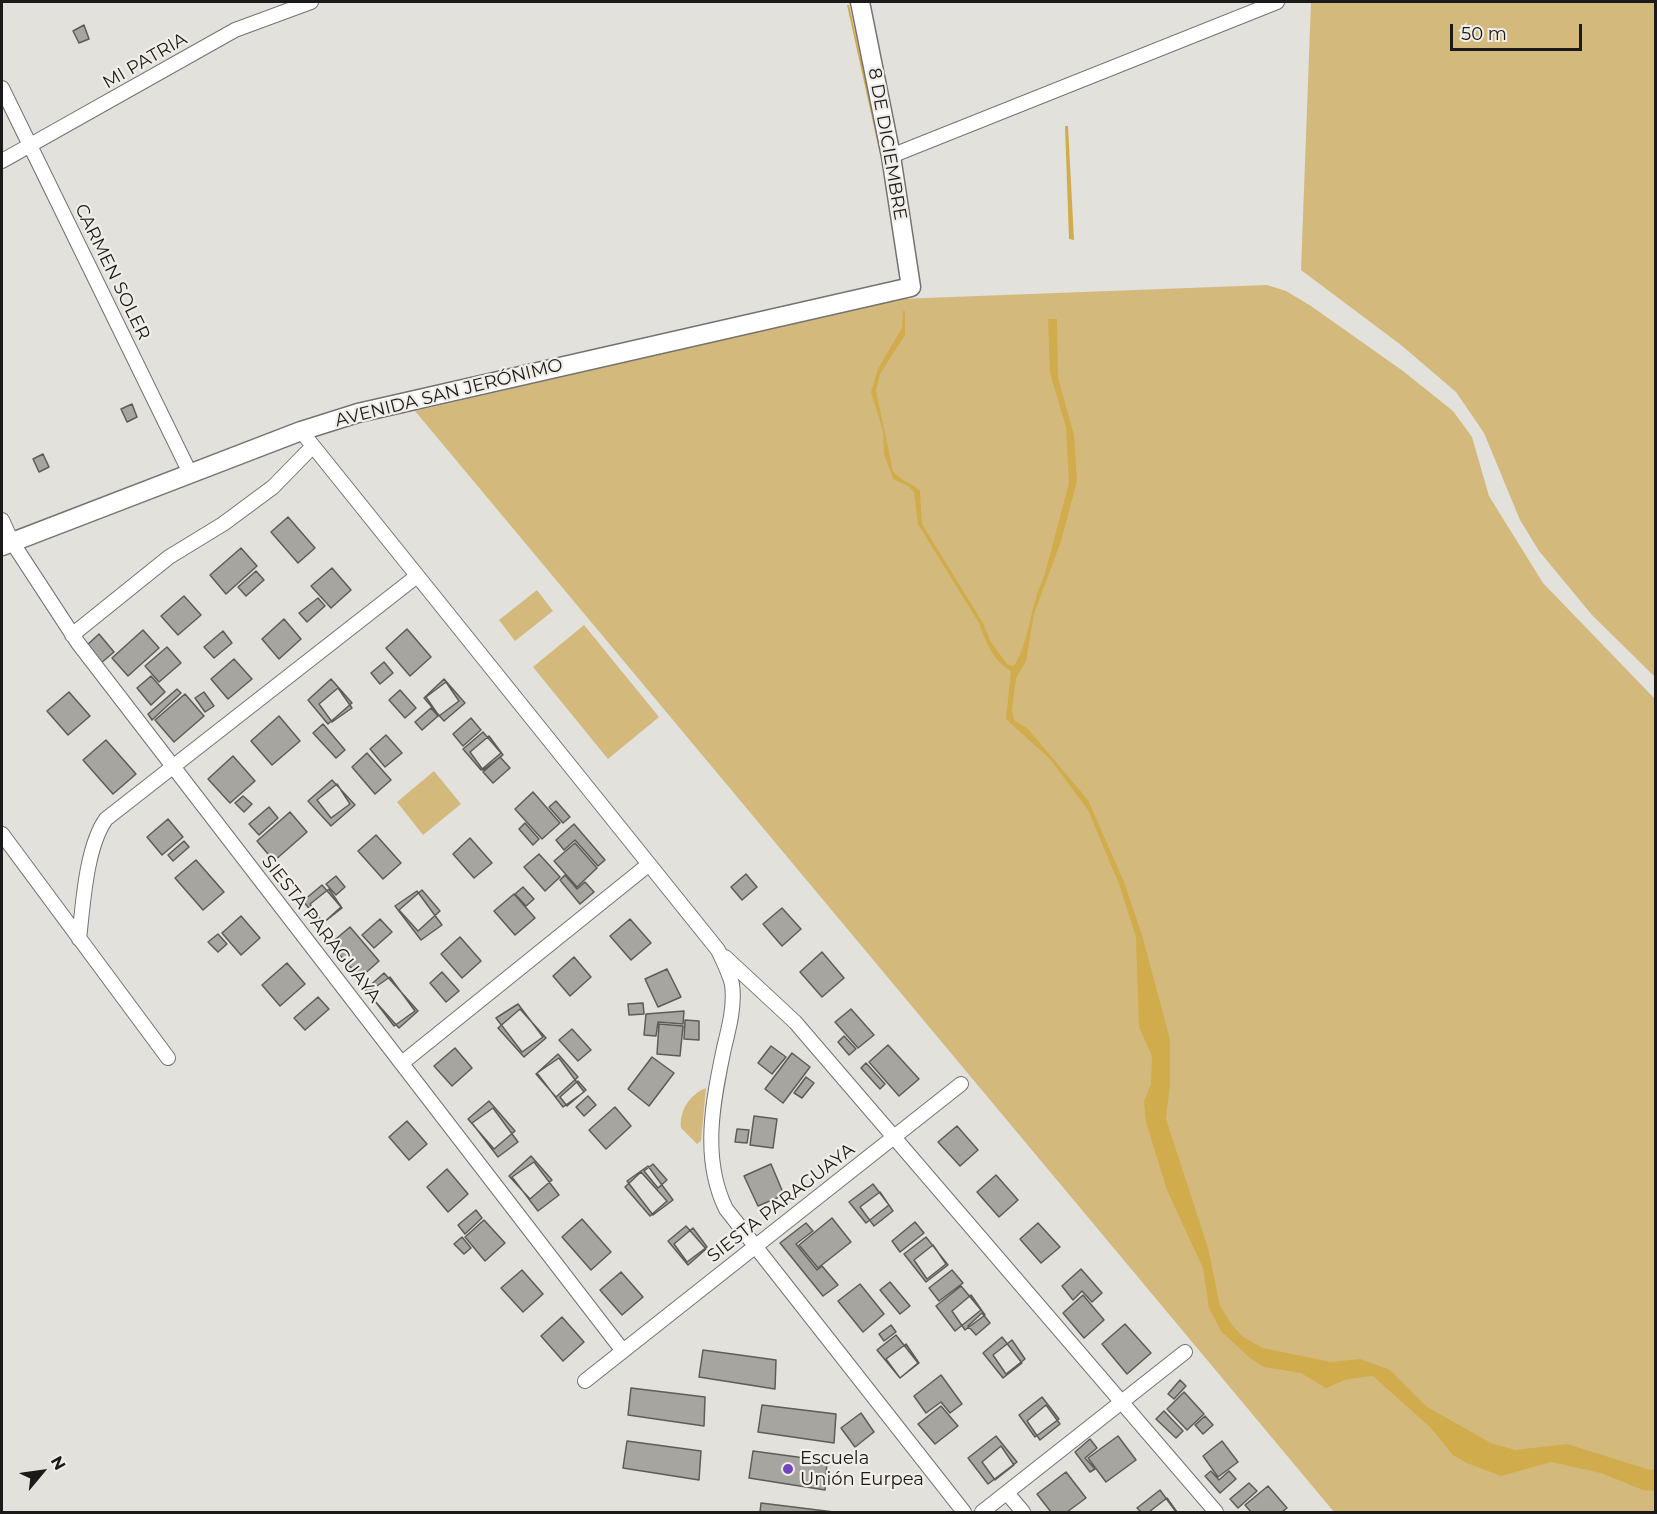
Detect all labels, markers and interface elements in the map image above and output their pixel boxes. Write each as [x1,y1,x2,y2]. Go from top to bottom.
scale bar [1453,12,1585,50]
text: 50 m [1461,23,1507,45]
street label: MI PATRIA [99,28,191,94]
street label: 8 DE DICIEMBRE [863,66,911,222]
street label: CARMEN SOLER [70,200,154,344]
street label: AVENIDA SAN JERÓNIMO [333,354,565,432]
street label: SIESTA PARAGUAYA [257,851,385,1007]
street label: SIESTA PARAGUAYA [703,1139,859,1267]
north arrow [12,1442,72,1502]
place label: Escuela Unión Eurpea [800,1448,924,1490]
text: N [47,1453,70,1473]
marker: Escuela Unión Eurpea [781,1462,795,1476]

